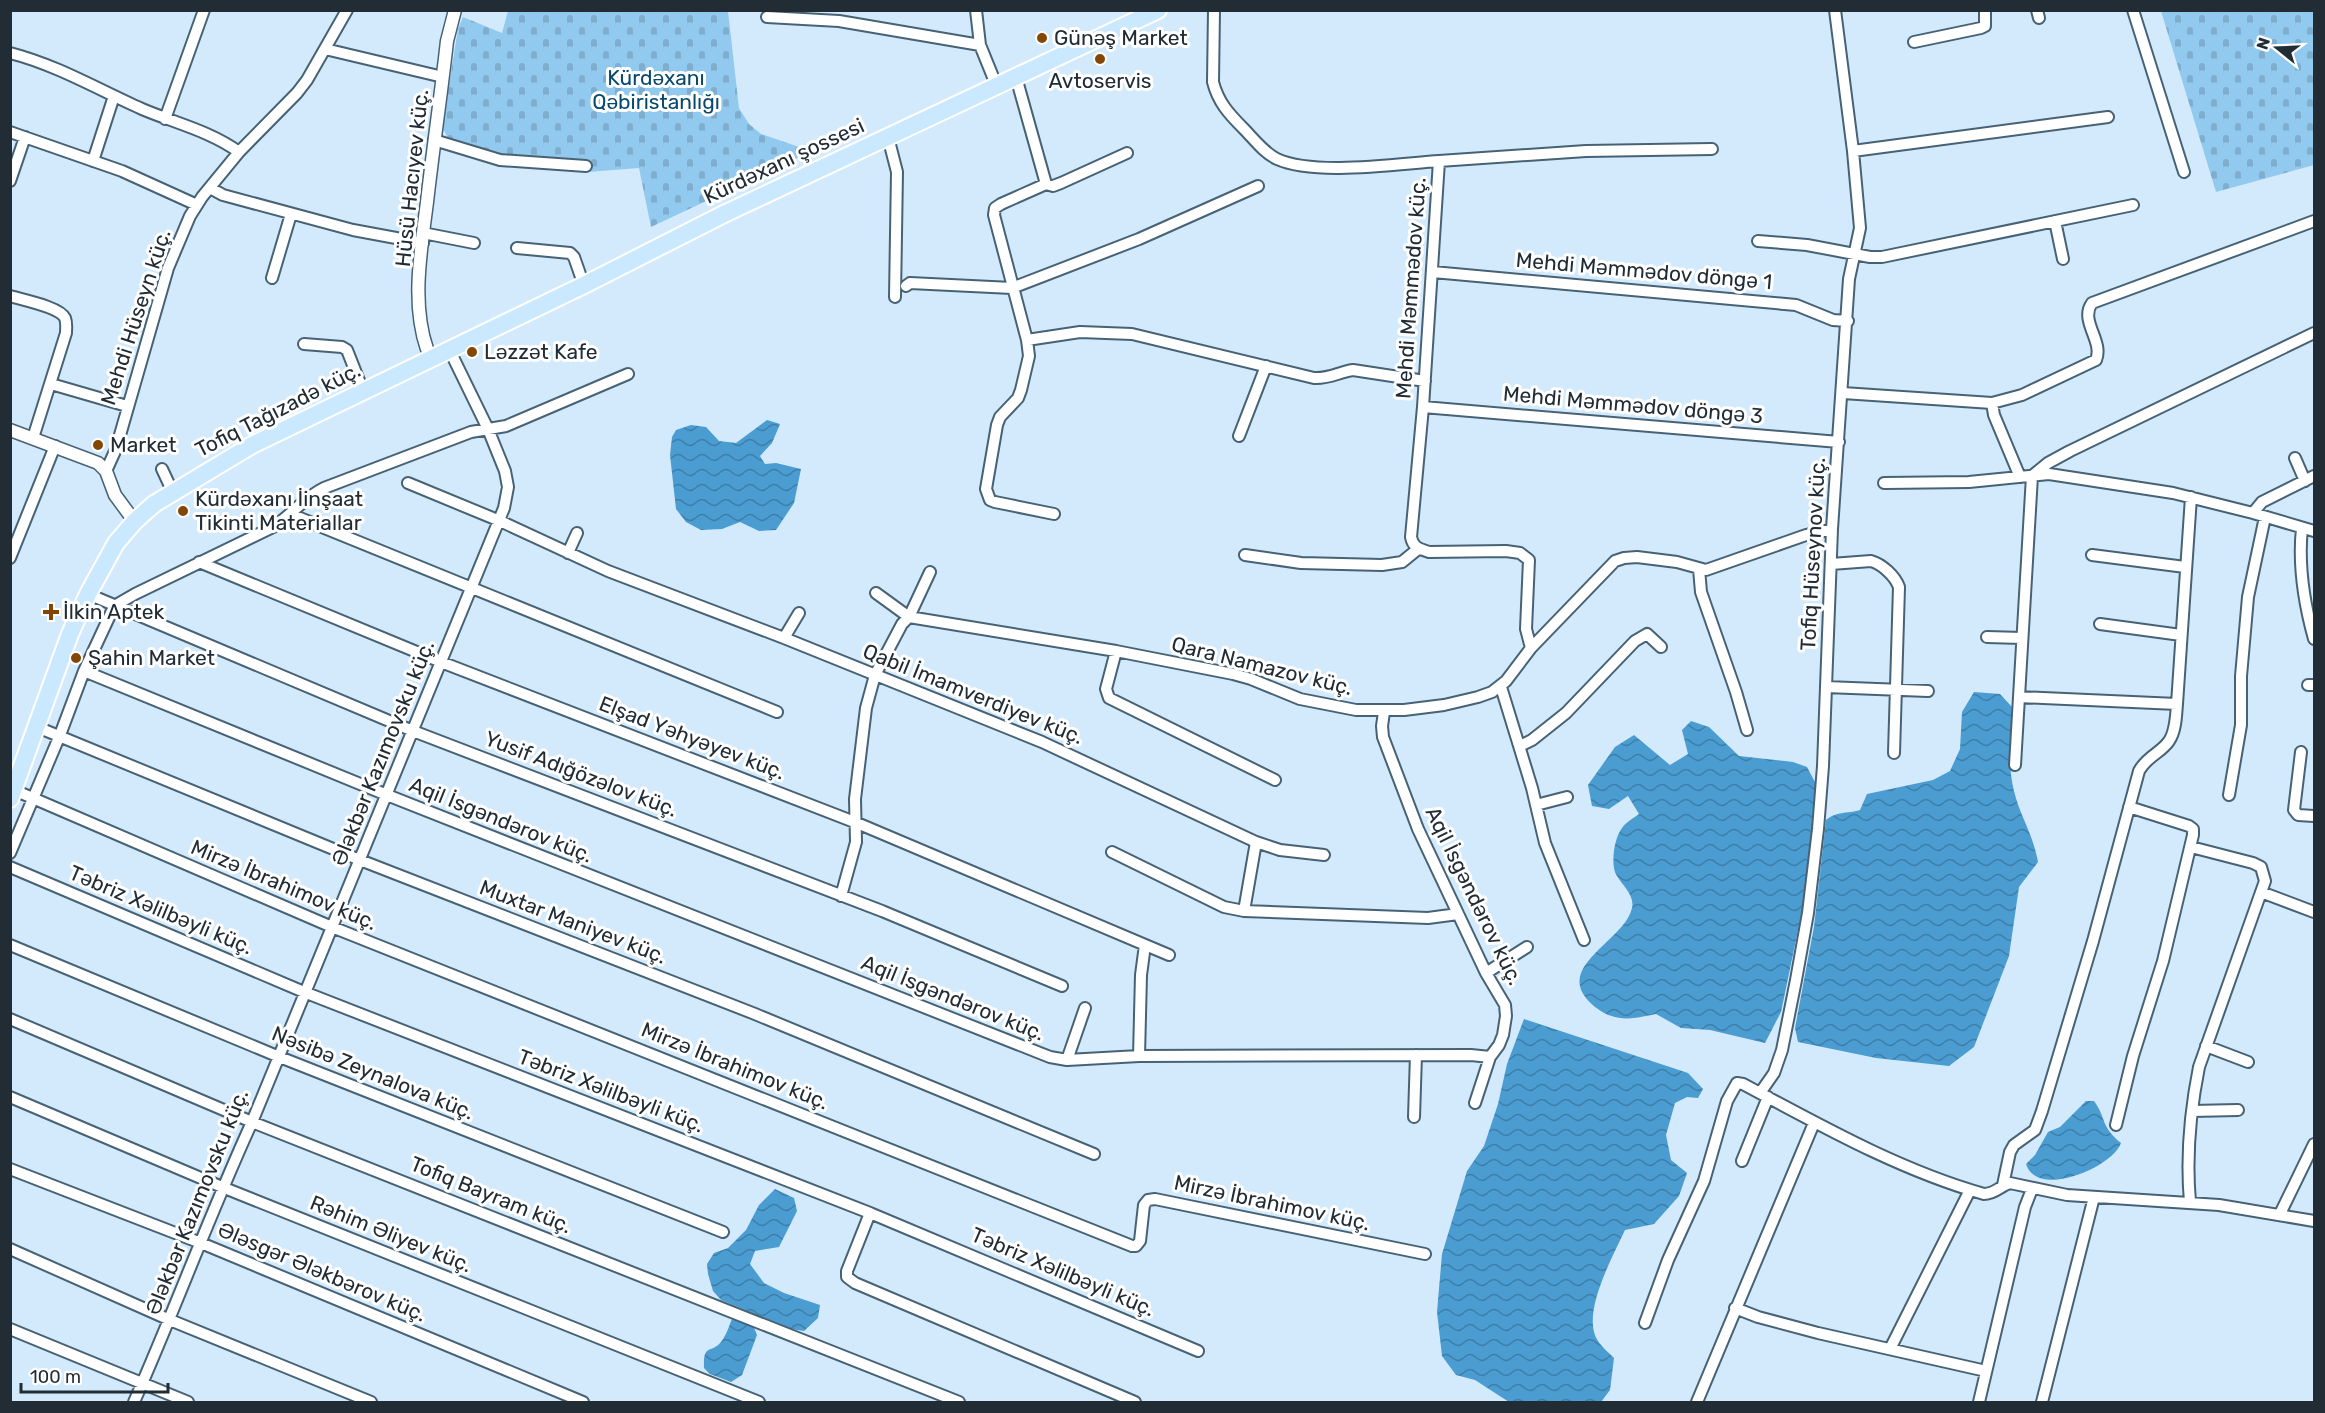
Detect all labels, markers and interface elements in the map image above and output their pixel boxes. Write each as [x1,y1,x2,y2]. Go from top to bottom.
north arrow [2247,18,2307,78]
place label: Günəş Market [1054,25,1188,50]
marker: Günəş Market [1035,31,1049,45]
text: N [2252,35,2274,52]
marker: Avtoservis [1093,52,1107,66]
park label: Kürdəxanı Qəbiristanlığı [592,65,720,114]
place label: Avtoservis [1048,68,1152,93]
street label: Hüsü Hacıyev küç. [390,88,433,268]
street label: Kürdəxanı şossesi [700,112,868,209]
street label: Mehdi Məmmədov küç. [1390,176,1431,400]
street label: Mehdi Hüseyn küç. [95,226,176,408]
street label: Mehdi Məmmədov döngə 1 [1515,247,1773,294]
place label: Ləzzət Kafe [484,339,598,364]
marker: Ləzzət Kafe [465,345,479,359]
street label: Tofiq Tağızadə küç. [191,357,365,462]
street label: Mehdi Məmmədov döngə 3 [1502,381,1764,428]
place label: Market [110,432,176,457]
marker: Market [91,438,105,452]
street label: Tofiq Hüseynov küç. [1795,457,1830,651]
place label: Kürdəxanı İinşaat Tikinti Materiallar [195,486,363,535]
marker: Kürdəxanı İinşaat Tikinti Materiallar [176,504,190,518]
place label: İlkin Aptek [63,599,165,624]
marker: İlkin Aptek [44,605,58,619]
street label: Qara Namazov küç. [1169,631,1355,700]
street label: Ələkbər Kazımovsku küç. [326,636,439,869]
street label: Qabil İmamverdiyev küç. [859,638,1087,749]
place label: Şahin Market [88,645,215,670]
marker: Şahin Market [69,651,83,665]
street label: Elşad Yəhyəyev küç. [596,691,789,785]
street label: Yusif Adığözəlov küç. [481,725,681,822]
street label: Aqil İsgəndərov küç. [406,771,596,868]
street label: Aqil İsgəndərov küç. [1420,803,1529,989]
street label: Mirzə İbrahimov küç. [187,834,381,935]
street label: Təbriz Xəlilbəyli küç. [66,860,257,960]
street label: Muxtar Maniyev küç. [476,874,670,969]
street label: Aqil İsgəndərov küç. [858,949,1048,1046]
street label: Mirzə İbrahimov küç. [638,1017,832,1115]
street label: Nəsibə Zeynalova küç. [268,1020,478,1125]
street label: Təbriz Xəlilbəyli küç. [515,1044,708,1137]
street label: Ələkbər Kazımovsku küç. [140,1085,253,1318]
street label: Tofiq Bayram küç. [407,1151,576,1238]
street label: Mirzə İbrahimov küç. [1172,1170,1372,1235]
street label: Rəhim Əliyev küç. [307,1190,476,1277]
street label: Ələsgər Ələkbərov küç. [214,1216,430,1327]
street label: Təbriz Xəlilbəyli küç. [968,1222,1159,1322]
scale bar [21,1356,168,1394]
text: 100 m [30,1366,81,1388]

